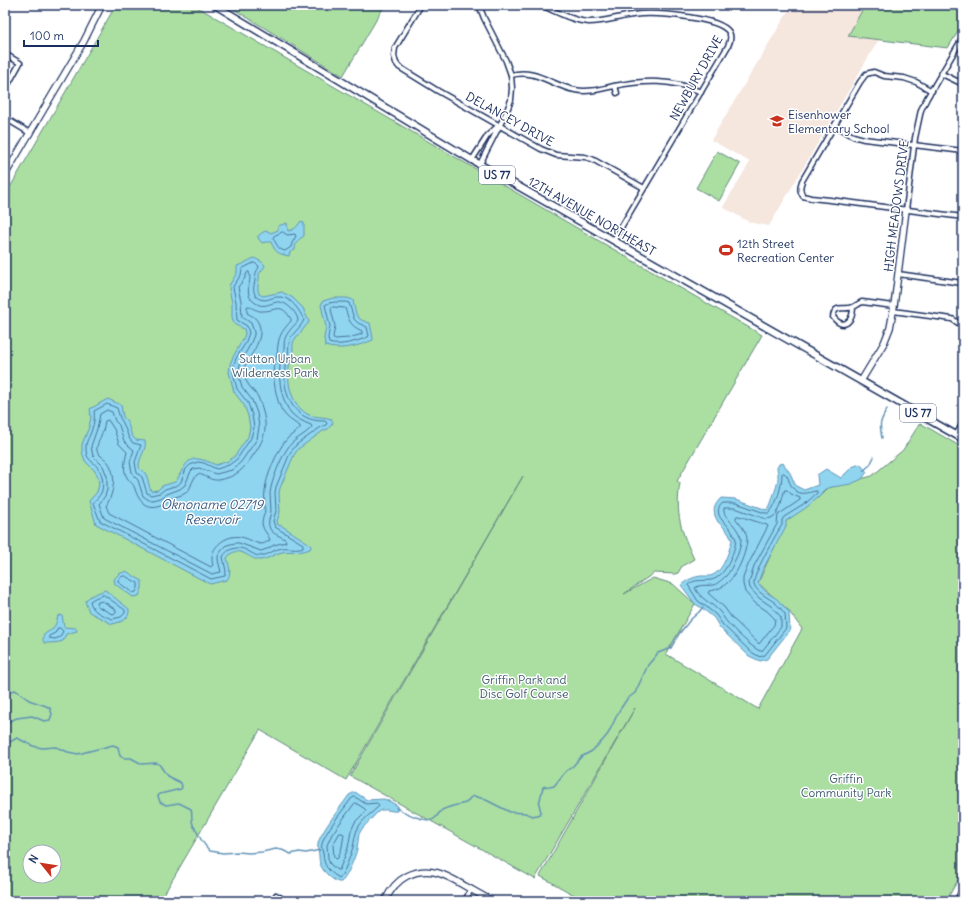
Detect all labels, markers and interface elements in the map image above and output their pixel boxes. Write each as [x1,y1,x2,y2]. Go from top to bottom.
scale bar [24,22,98,48]
text: 100 m [30,28,64,43]
street label: NEWBURY DRIVE [666,33,726,123]
street label: DELANCEY DRIVE [463,89,557,149]
place label: Eisenhower Elementary School [788,107,889,136]
school or university icon: Eisenhower Elementary School [769,113,785,129]
street label: HIGH MEADOWS DRIVE [880,139,912,273]
road number: US 77 [479,166,515,184]
street label: 12TH AVENUE NORTHEAST [526,173,658,259]
place label: 12th Street Recreation Center [737,236,834,265]
sports icon: 12th Street Recreation Center [718,242,734,258]
park label: Sutton Urban Wilderness Park [232,351,318,380]
road number: US 77 [900,404,936,422]
water label: Oknoname 02719 Reservoir [161,496,265,528]
park label: Griffin Park and Disc Golf Course [480,672,568,701]
park label: Griffin Community Park [801,771,891,800]
north arrow [22,844,62,884]
text: N [25,852,41,866]

